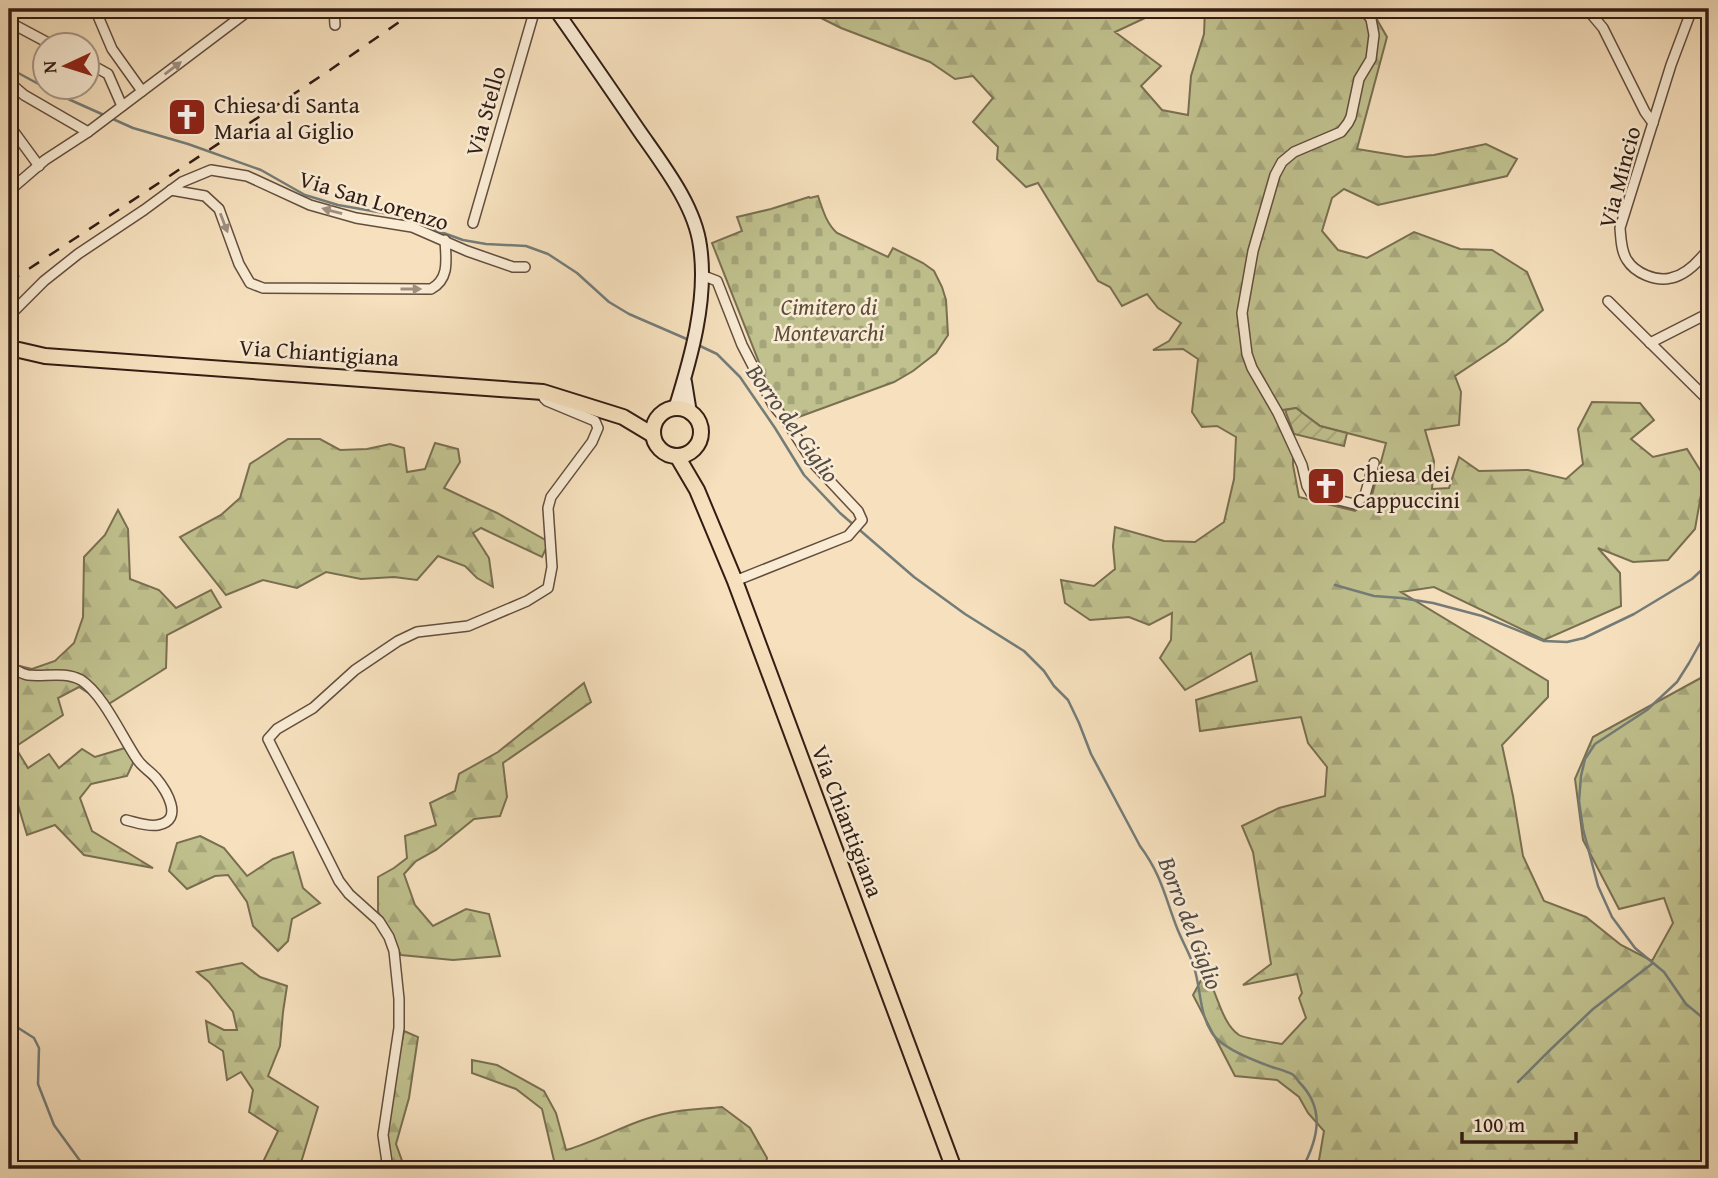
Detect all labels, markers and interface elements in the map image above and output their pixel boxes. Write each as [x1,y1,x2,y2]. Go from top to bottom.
north arrow [32,32,102,102]
text: N [35,60,63,74]
one-way arrow [163,60,181,75]
street label: Via Stello [456,62,514,160]
place label: Chiesa di Santa Maria al Giglio [214,88,360,147]
church icon: Chiesa di Santa Maria al Giglio [166,96,208,138]
street label: Via Mincio [1590,122,1648,232]
street label: Via San Lorenzo [295,162,453,238]
one-way arrow [321,205,343,216]
one-way arrow [219,212,230,233]
one-way arrow [400,283,422,295]
park label: Cimitero di Montevarchi [774,290,884,349]
street label: Via Chiantigiana [238,330,400,374]
water label: Borro del Giglio [737,356,848,490]
place label: Chiesa dei Cappuccini [1353,457,1460,516]
church icon: Chiesa dei Cappuccini [1305,465,1347,507]
street label: Via Chiantigiana [804,740,892,902]
water label: Borro del Giglio [1149,851,1232,994]
scale bar [1462,1101,1576,1145]
text: 100 m [1473,1109,1525,1140]

